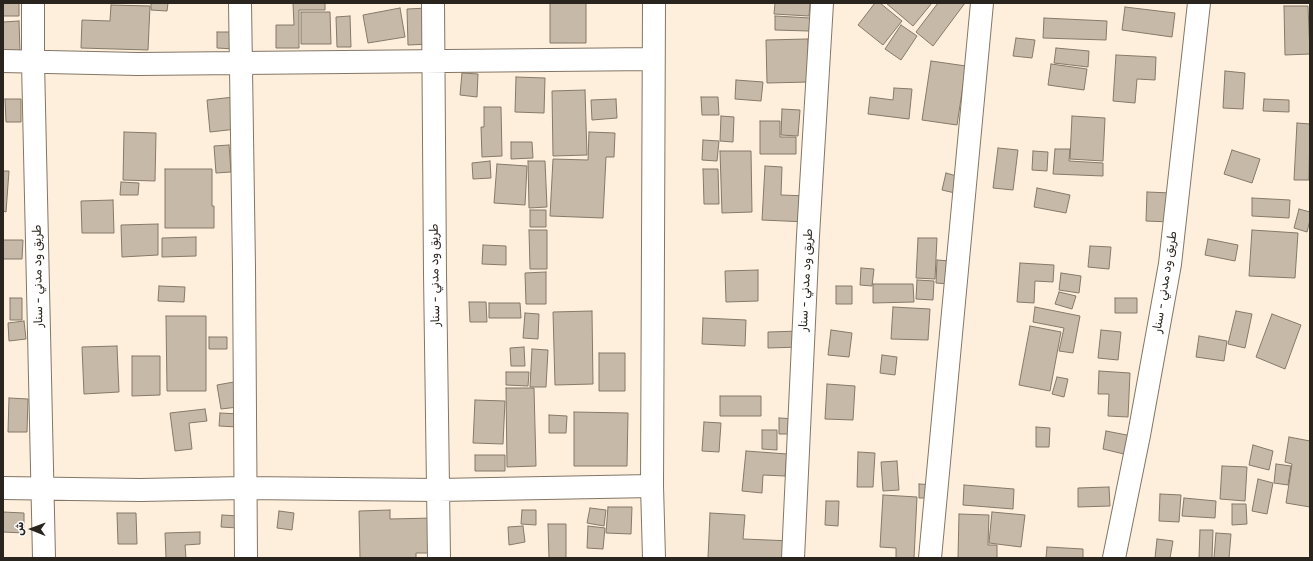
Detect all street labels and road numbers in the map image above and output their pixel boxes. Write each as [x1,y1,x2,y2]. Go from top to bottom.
street label: طريق ود مدني - سنار [427,223,443,327]
street label: طريق ود مدني - سنار [30,224,46,328]
street label: طريق ود مدني - سنار [796,228,816,332]
street label: طريق ود مدني - سنار [1150,230,1180,334]

